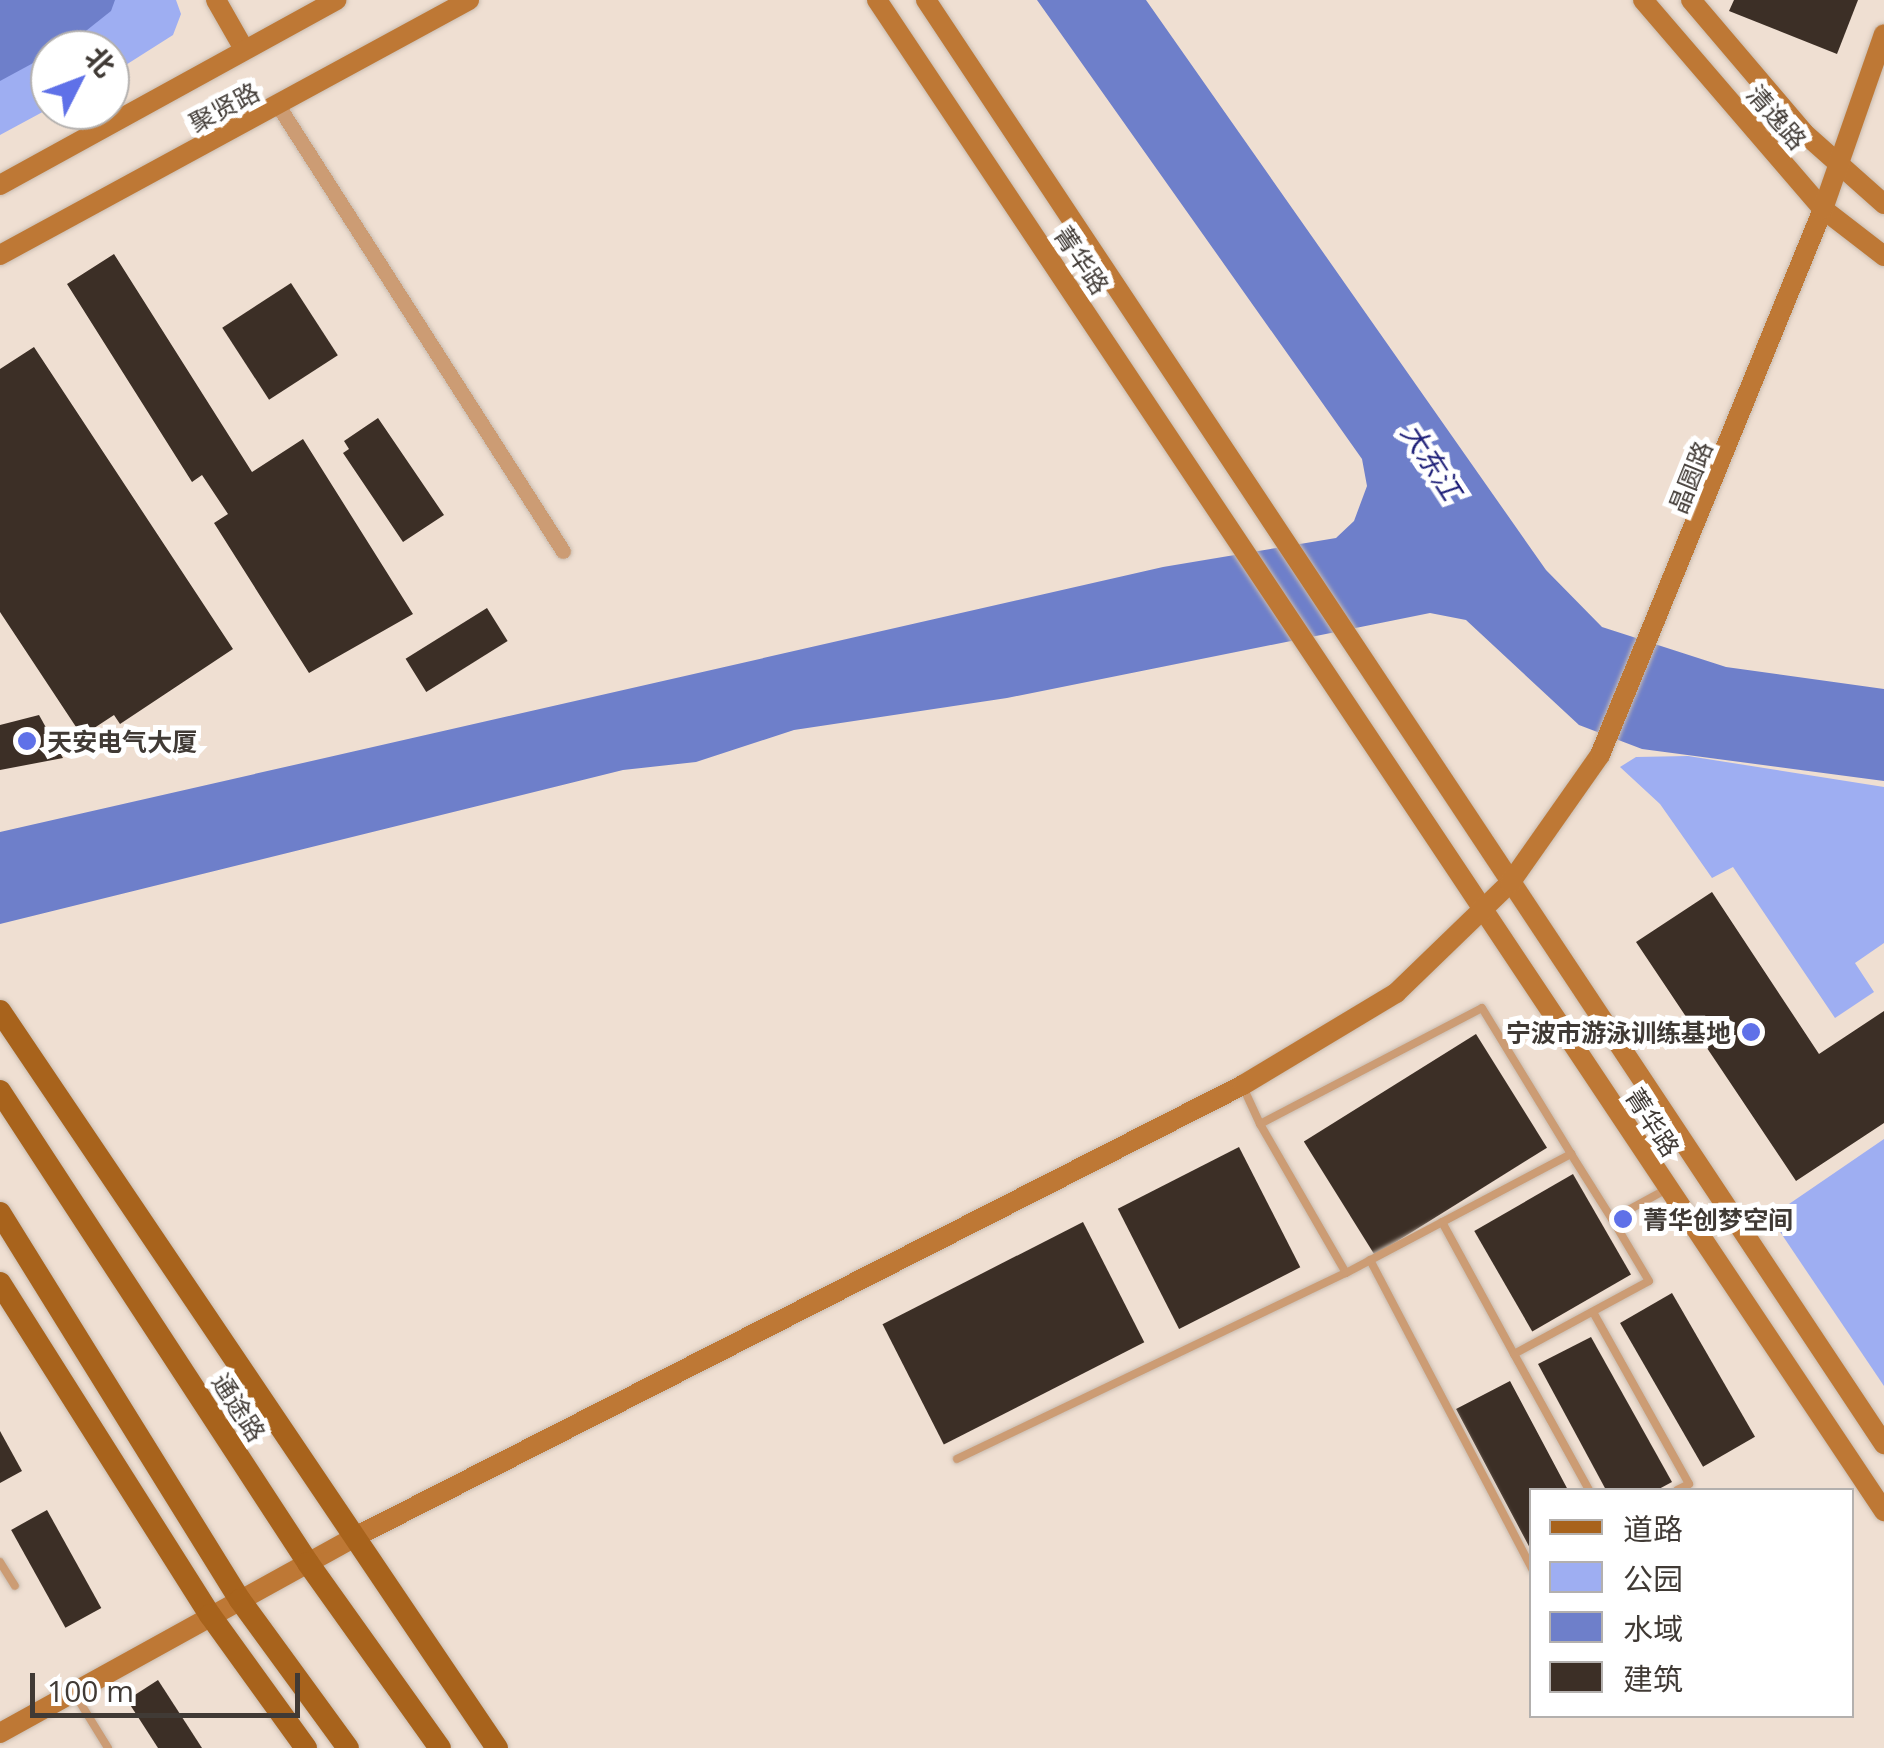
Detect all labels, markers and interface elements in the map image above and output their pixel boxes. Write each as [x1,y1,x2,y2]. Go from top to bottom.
north arrow [30,30,130,130]
text: 北 [77,38,124,84]
street label: 聚贤路 [184,76,264,138]
street label: 清逸路 [1741,79,1813,155]
street label: 菁华路 [1049,221,1115,299]
water label: 大东江 [1395,417,1469,505]
street label: 晶圆路 [1662,437,1718,517]
place label: 天安电气大厦 [47,726,197,756]
marker: 天安电气大厦 [16,730,38,752]
place label: 宁波市游泳训练基地 [1506,1017,1731,1047]
marker: 宁波市游泳训练基地 [1740,1021,1762,1043]
street label: 菁华路 [1620,1082,1686,1162]
place label: 菁华创梦空间 [1643,1204,1793,1234]
marker: 菁华创梦空间 [1612,1208,1634,1230]
street label: 通途路 [206,1367,272,1447]
legend [1529,1488,1854,1718]
text: 道路 [1623,1508,1683,1549]
text: 公园 [1623,1558,1683,1599]
text: 水域 [1623,1608,1683,1649]
scale bar [35,1653,305,1715]
text: 建筑 [1623,1658,1683,1699]
text: 100 m [47,1670,134,1711]

